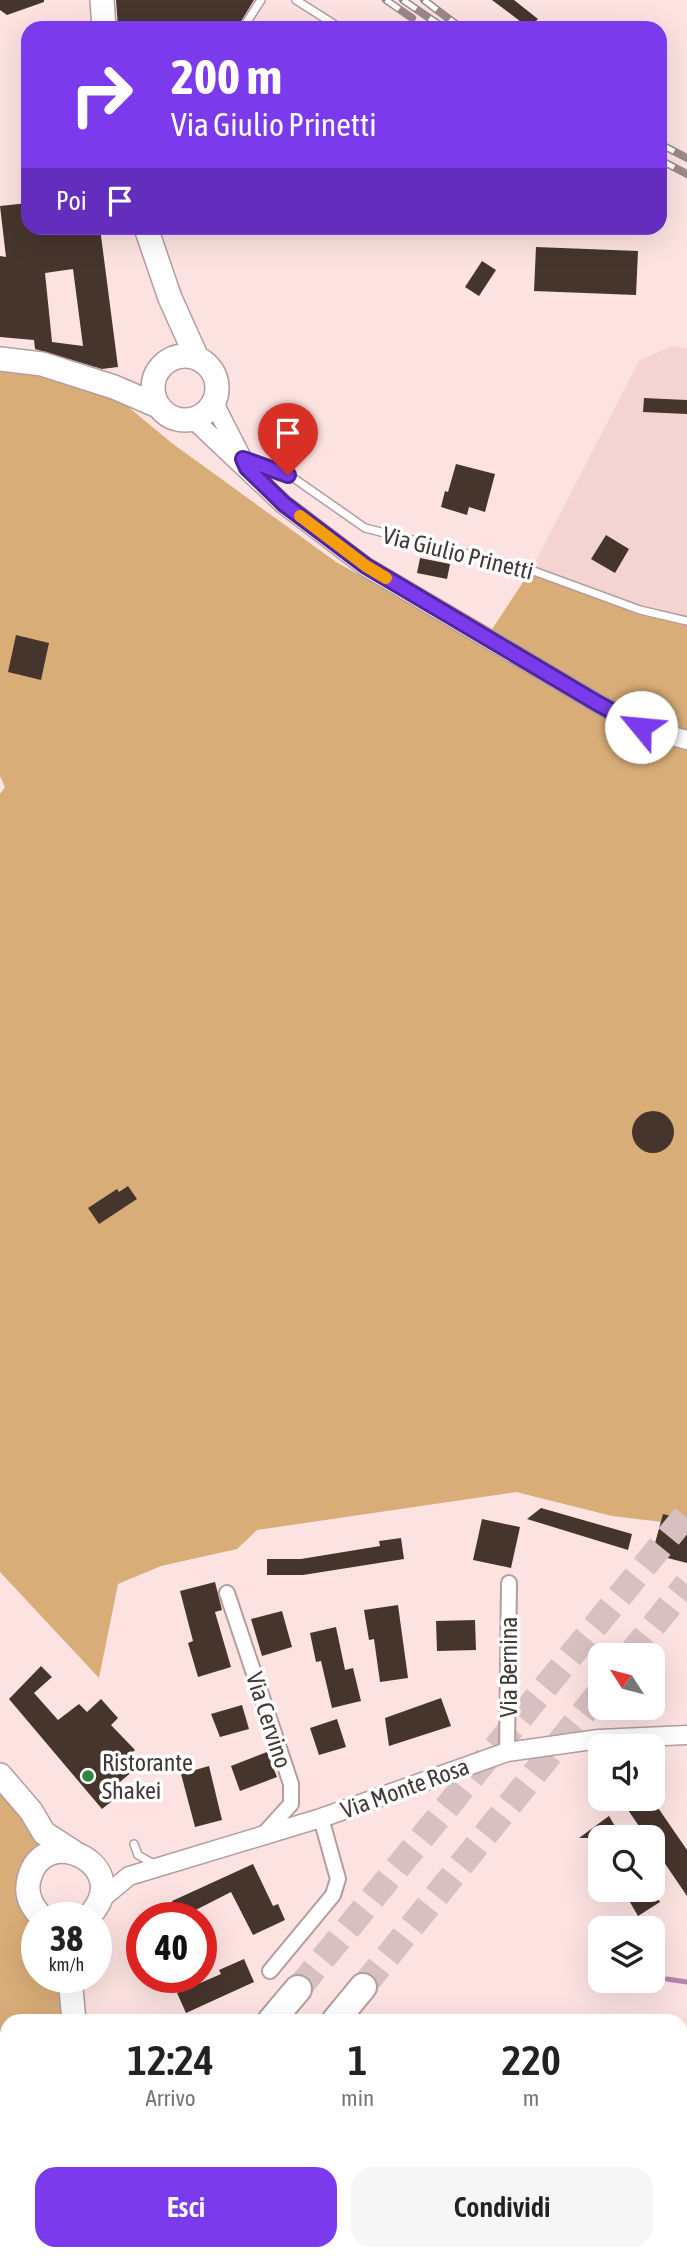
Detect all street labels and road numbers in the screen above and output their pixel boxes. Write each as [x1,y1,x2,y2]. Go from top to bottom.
street label: Via Giulio Prinetti [380,521,536,585]
street label: Via Bernina [495,1616,522,1718]
street label: Via Cervino [241,1669,297,1771]
street label: Via Monte Rosa [337,1752,473,1824]

